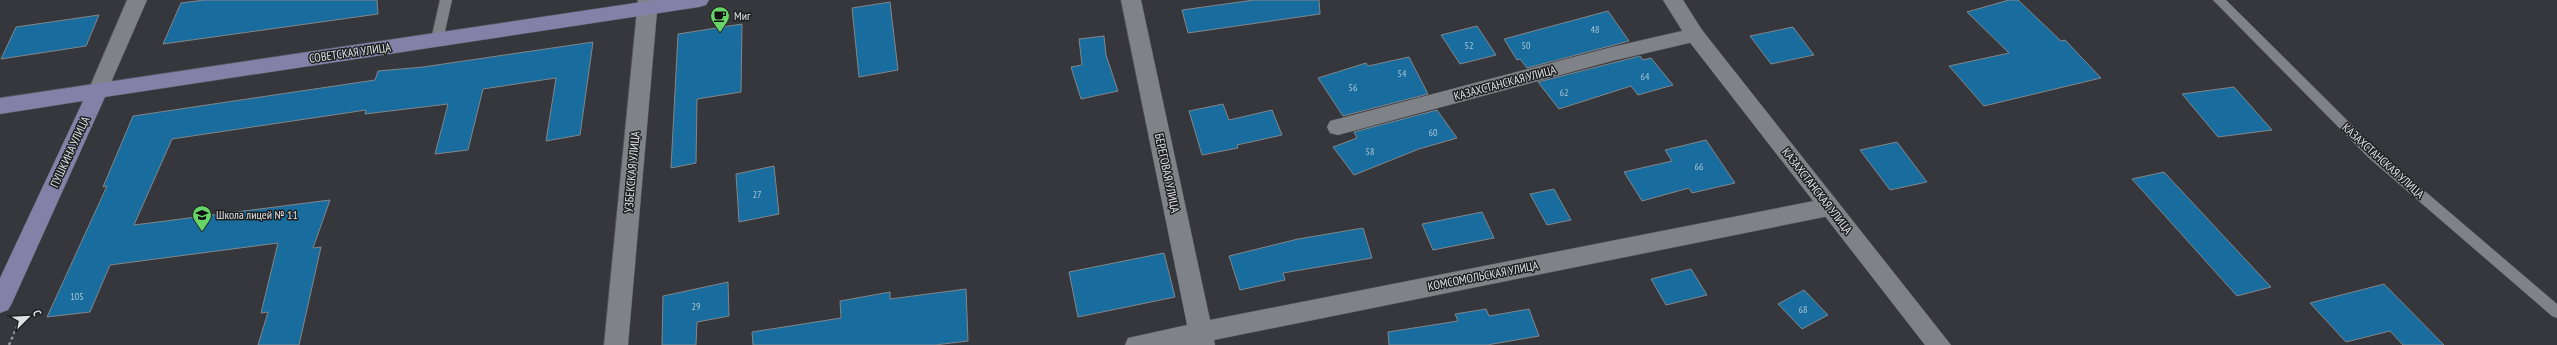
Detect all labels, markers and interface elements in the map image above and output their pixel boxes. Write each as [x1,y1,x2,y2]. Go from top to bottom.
cafe icon: Миг [709,5,731,33]
place label: Миг [734,8,751,23]
house number: 48 [1591,23,1600,36]
street label: СОВЕТСКАЯ УЛИЦА [308,39,392,66]
house number: 52 [1465,39,1474,52]
house number: 50 [1522,39,1531,52]
street label: КАЗАХСТАНСКАЯ УЛИЦА [1452,62,1558,103]
house number: 54 [1398,67,1407,80]
house number: 64 [1641,70,1650,83]
house number: 56 [1349,81,1358,94]
house number: 62 [1560,86,1569,99]
street label: ПУШКИНА УЛИЦА [47,114,93,190]
street label: КАЗАХСТАНСКАЯ УЛИЦА [2339,120,2428,202]
house number: 60 [1429,126,1438,139]
street label: УЗБЕКСКАЯ УЛИЦА [620,130,643,213]
street label: БЕРЕГОВАЯ УЛИЦА [1152,132,1183,214]
house number: 58 [1366,145,1375,158]
street label: КАЗАХСТАНСКАЯ УЛИЦА [1779,145,1856,237]
house number: 66 [1695,160,1704,173]
house number: 27 [753,188,762,201]
school or university icon: Школа лицей № 11 [191,204,213,232]
place label: Школа лицей № 11 [216,207,298,222]
street label: КОМСОМОЛЬСКАЯ УЛИЦА [1426,257,1540,294]
house number: 105 [70,290,84,303]
north arrow [8,297,48,337]
house number: 29 [692,300,701,313]
house number: 68 [1799,303,1808,316]
text: С [30,308,45,318]

